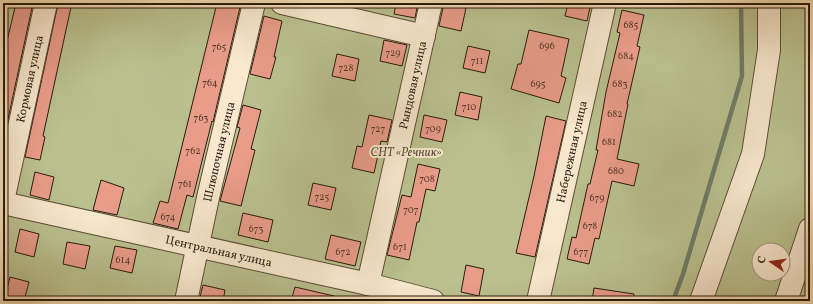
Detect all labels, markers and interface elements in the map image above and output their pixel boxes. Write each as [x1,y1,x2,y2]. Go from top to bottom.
house number: 685 [624,18,639,32]
street label: Кормовая улица [13,34,48,124]
house number: 696 [539,39,555,53]
house number: 765 [212,40,227,54]
street label: Рындовая улица [396,40,431,131]
house number: 729 [385,46,401,60]
house number: 684 [618,49,634,63]
house number: 711 [471,54,483,68]
house number: 728 [338,61,354,75]
house number: 764 [202,76,218,90]
house number: 695 [531,77,546,91]
house number: 683 [612,77,628,91]
street label: Набережная улица [553,99,592,205]
street label: Шлюпочная улица [200,100,239,203]
house number: 710 [462,100,476,114]
house number: 682 [607,107,623,121]
house number: 763 [194,111,208,125]
house number: 727 [371,122,385,136]
house number: 709 [425,122,441,136]
house number: 681 [602,135,616,149]
house number: 762 [185,144,201,158]
park label: СНТ «Речник» [370,145,442,161]
house number: 680 [608,164,624,178]
house number: 708 [419,172,435,186]
house number: 761 [178,177,192,191]
house number: 725 [315,190,330,204]
house number: 679 [590,191,605,205]
house number: 707 [403,203,419,217]
house number: 674 [161,210,175,224]
house number: 678 [583,219,597,233]
house number: 673 [249,222,263,236]
street label: Центральная улица [164,232,273,271]
house number: 671 [393,240,407,254]
north arrow [751,242,791,282]
house number: 672 [335,245,351,259]
house number: 677 [574,245,589,259]
house number: 614 [116,253,130,267]
text: С [755,255,771,265]

